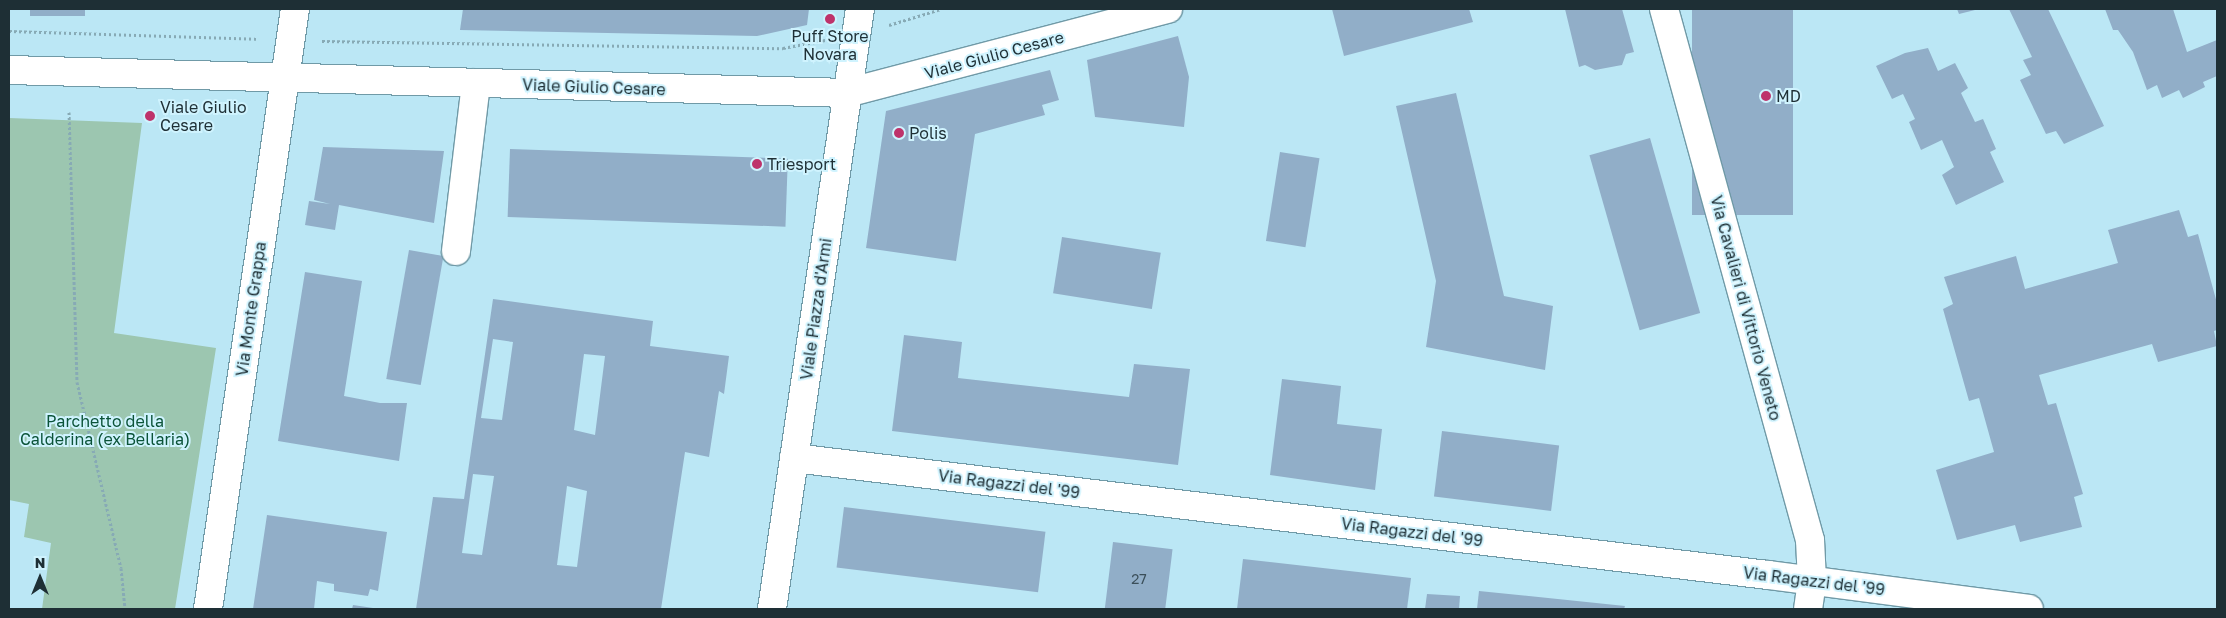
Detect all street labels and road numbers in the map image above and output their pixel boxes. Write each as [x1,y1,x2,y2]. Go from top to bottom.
street label: Viale Giulio Cesare [922,27,1066,83]
street label: Viale Giulio Cesare [522,75,666,99]
street label: Via Cavalieri di Vittorio Veneto [1707,193,1785,423]
street label: Viale Piazza d'Armi [797,237,835,381]
street label: Via Monte Grappa [232,240,270,378]
street label: Via Ragazzi del '99 [937,466,1081,502]
street label: Via Ragazzi del '99 [1340,514,1484,550]
street label: Via Ragazzi del '99 [1742,563,1886,599]

